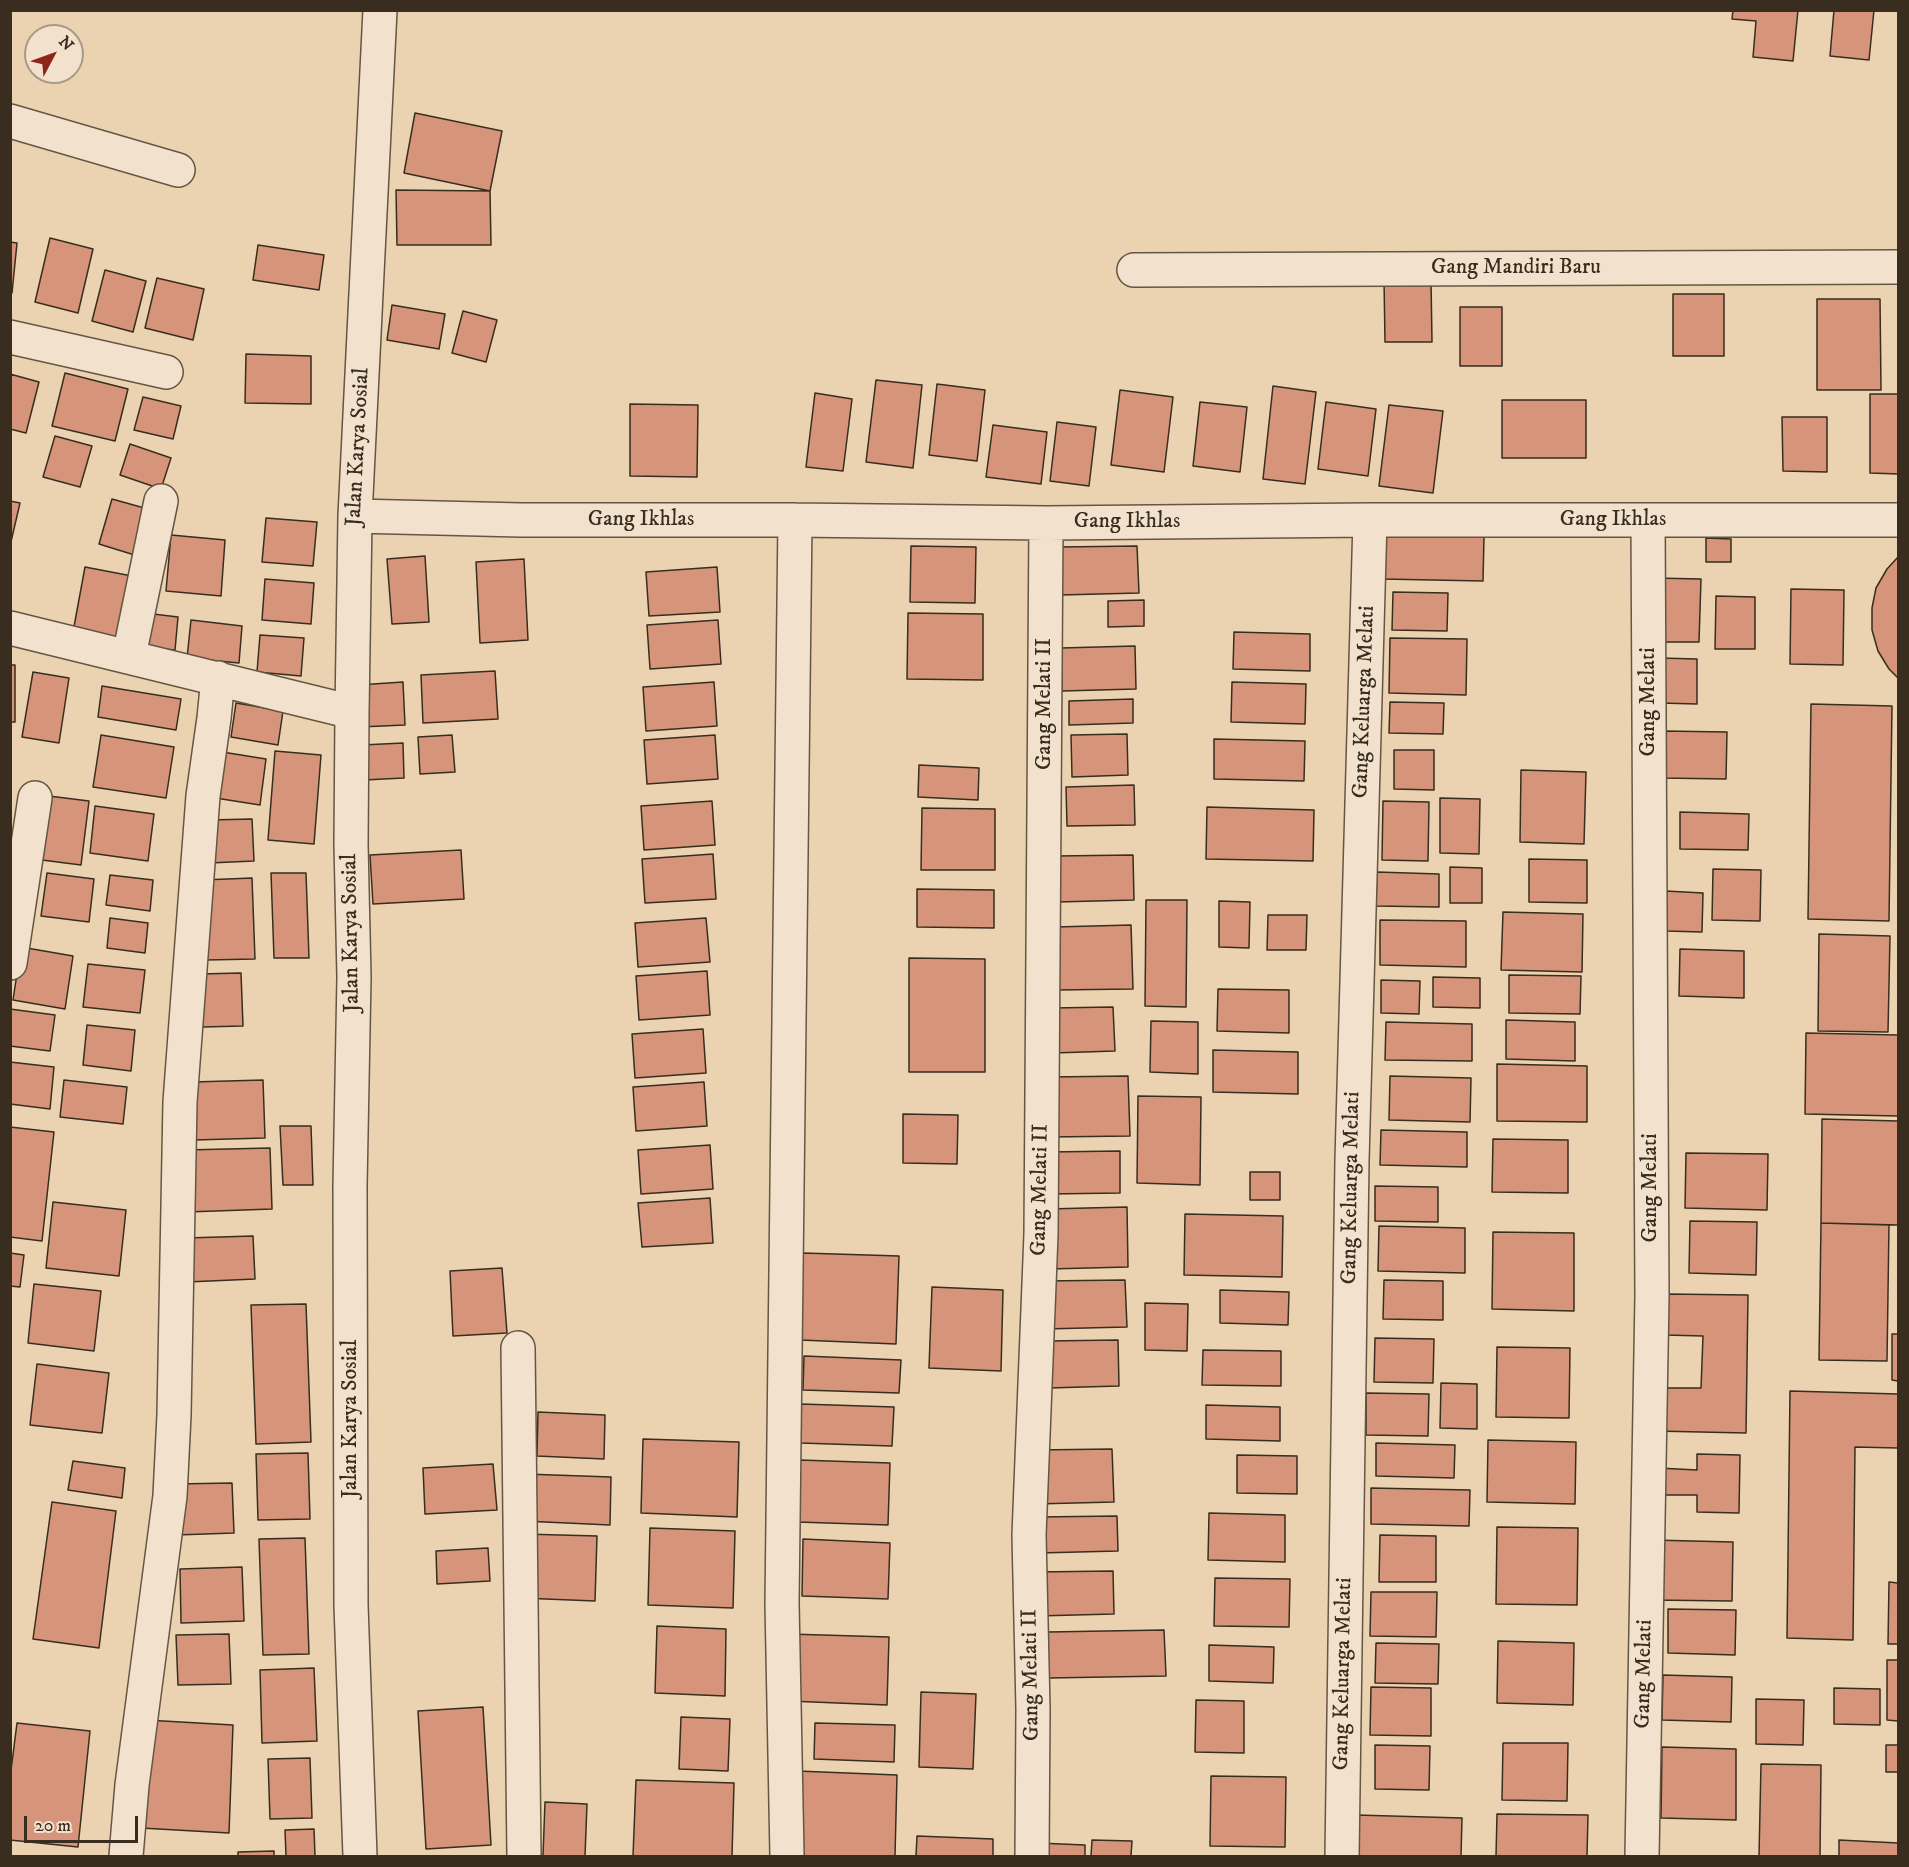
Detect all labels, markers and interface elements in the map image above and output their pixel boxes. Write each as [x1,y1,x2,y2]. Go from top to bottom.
north arrow [24,24,84,84]
text: N [54,32,78,55]
street label: Gang Mandiri Baru [1431,255,1601,281]
street label: Jalan Karya Sosial [342,367,376,527]
street label: Gang Ikhlas [588,507,694,533]
street label: Gang Ikhlas [1560,507,1666,533]
street label: Gang Ikhlas [1074,509,1180,535]
street label: Gang Keluarga Melati [1348,605,1382,799]
street label: Gang Melati II [1032,638,1058,770]
street label: Gang Melati [1636,647,1662,757]
street label: Jalan Karya Sosial [337,854,367,1012]
street label: Gang Keluarga Melati [1337,1091,1367,1285]
street label: Gang Melati II [1027,1124,1055,1256]
street label: Gang Melati [1638,1133,1664,1243]
street label: Jalan Karya Sosial [338,1340,364,1498]
street label: Gang Keluarga Melati [1329,1577,1359,1771]
street label: Gang Melati II [1018,1609,1046,1741]
street label: Gang Melati [1631,1619,1659,1729]
scale bar [27,1804,141,1842]
text: 20 m [35,1815,71,1837]

